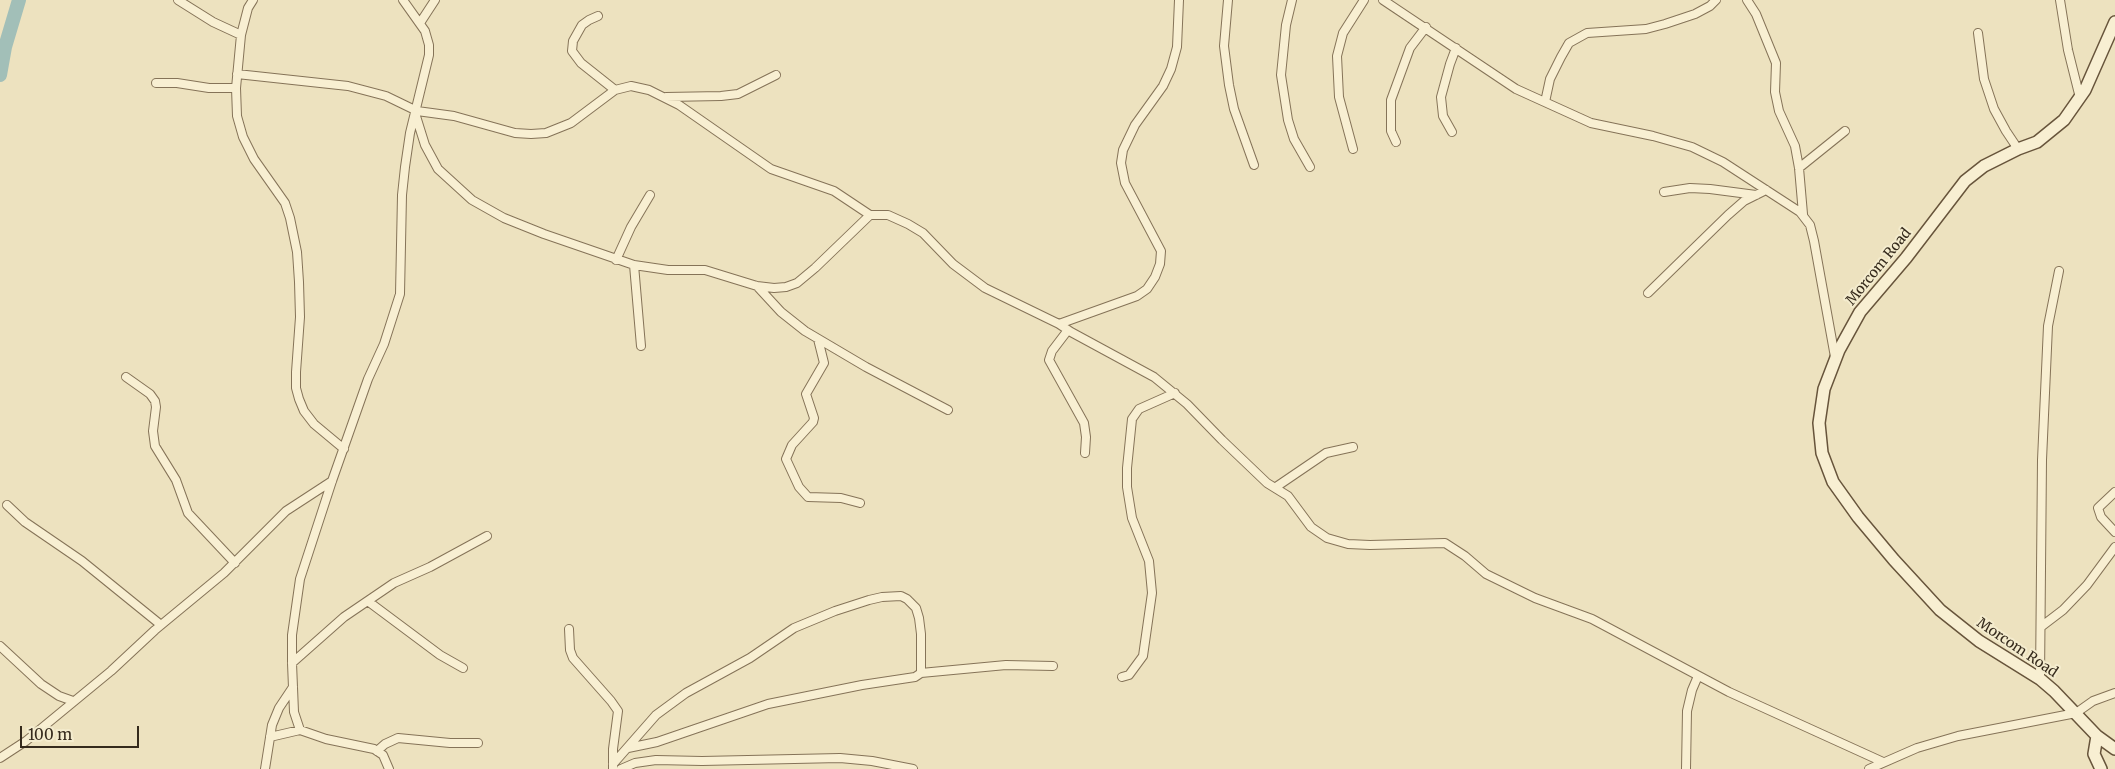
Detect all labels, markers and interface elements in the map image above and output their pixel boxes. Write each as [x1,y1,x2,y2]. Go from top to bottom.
street label: Morcom Road [1843,225,1915,309]
street label: Morcom Road [1973,615,2061,681]
scale bar [22,716,141,748]
text: 100 m [28,725,72,744]

